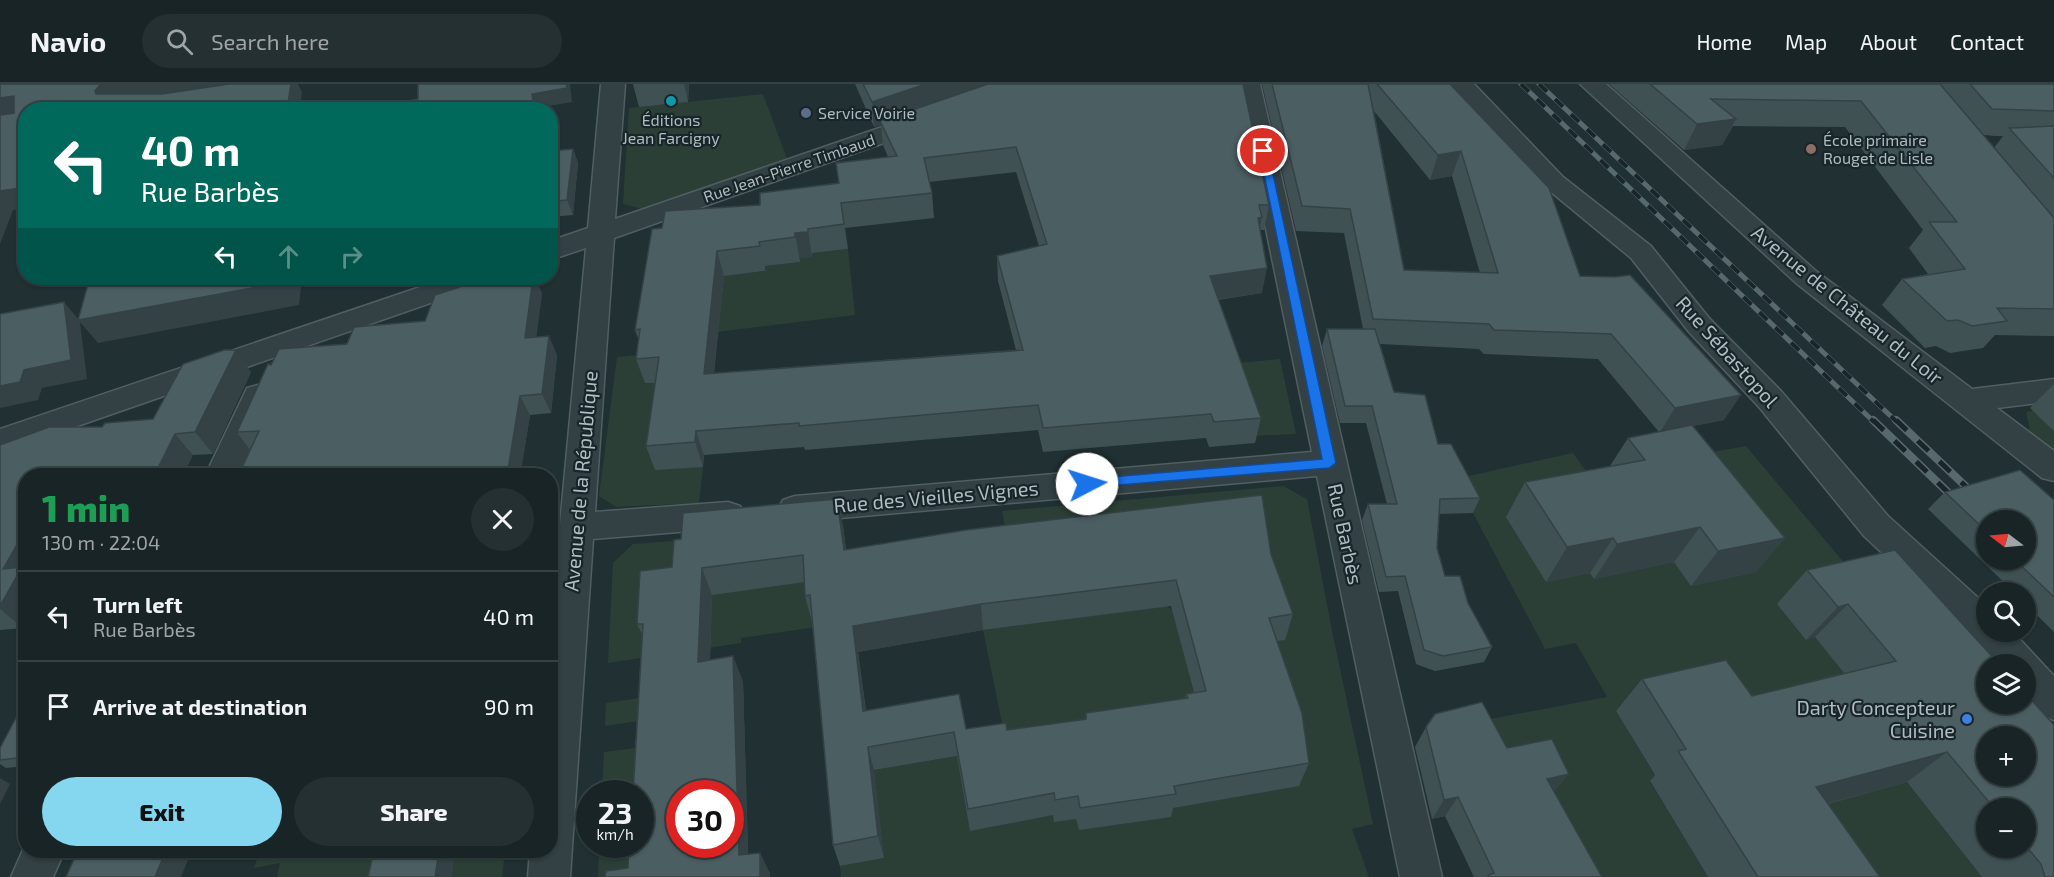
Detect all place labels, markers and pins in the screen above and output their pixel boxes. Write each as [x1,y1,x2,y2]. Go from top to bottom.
marker: Éditions Jean Farcigny [664,94,678,108]
place label: Service Voirie [818,103,915,122]
marker: Service Voirie [799,106,813,120]
place label: Éditions Jean Farcigny [622,110,720,147]
pin [1237,125,1288,176]
place label: École primaire Rouget de Lisle [1823,130,1933,167]
marker: École primaire Rouget de Lisle [1804,142,1818,156]
place label: Darty Concepteur Cuisine [1796,695,1955,742]
marker: Darty Concepteur Cuisine [1960,712,1974,726]

